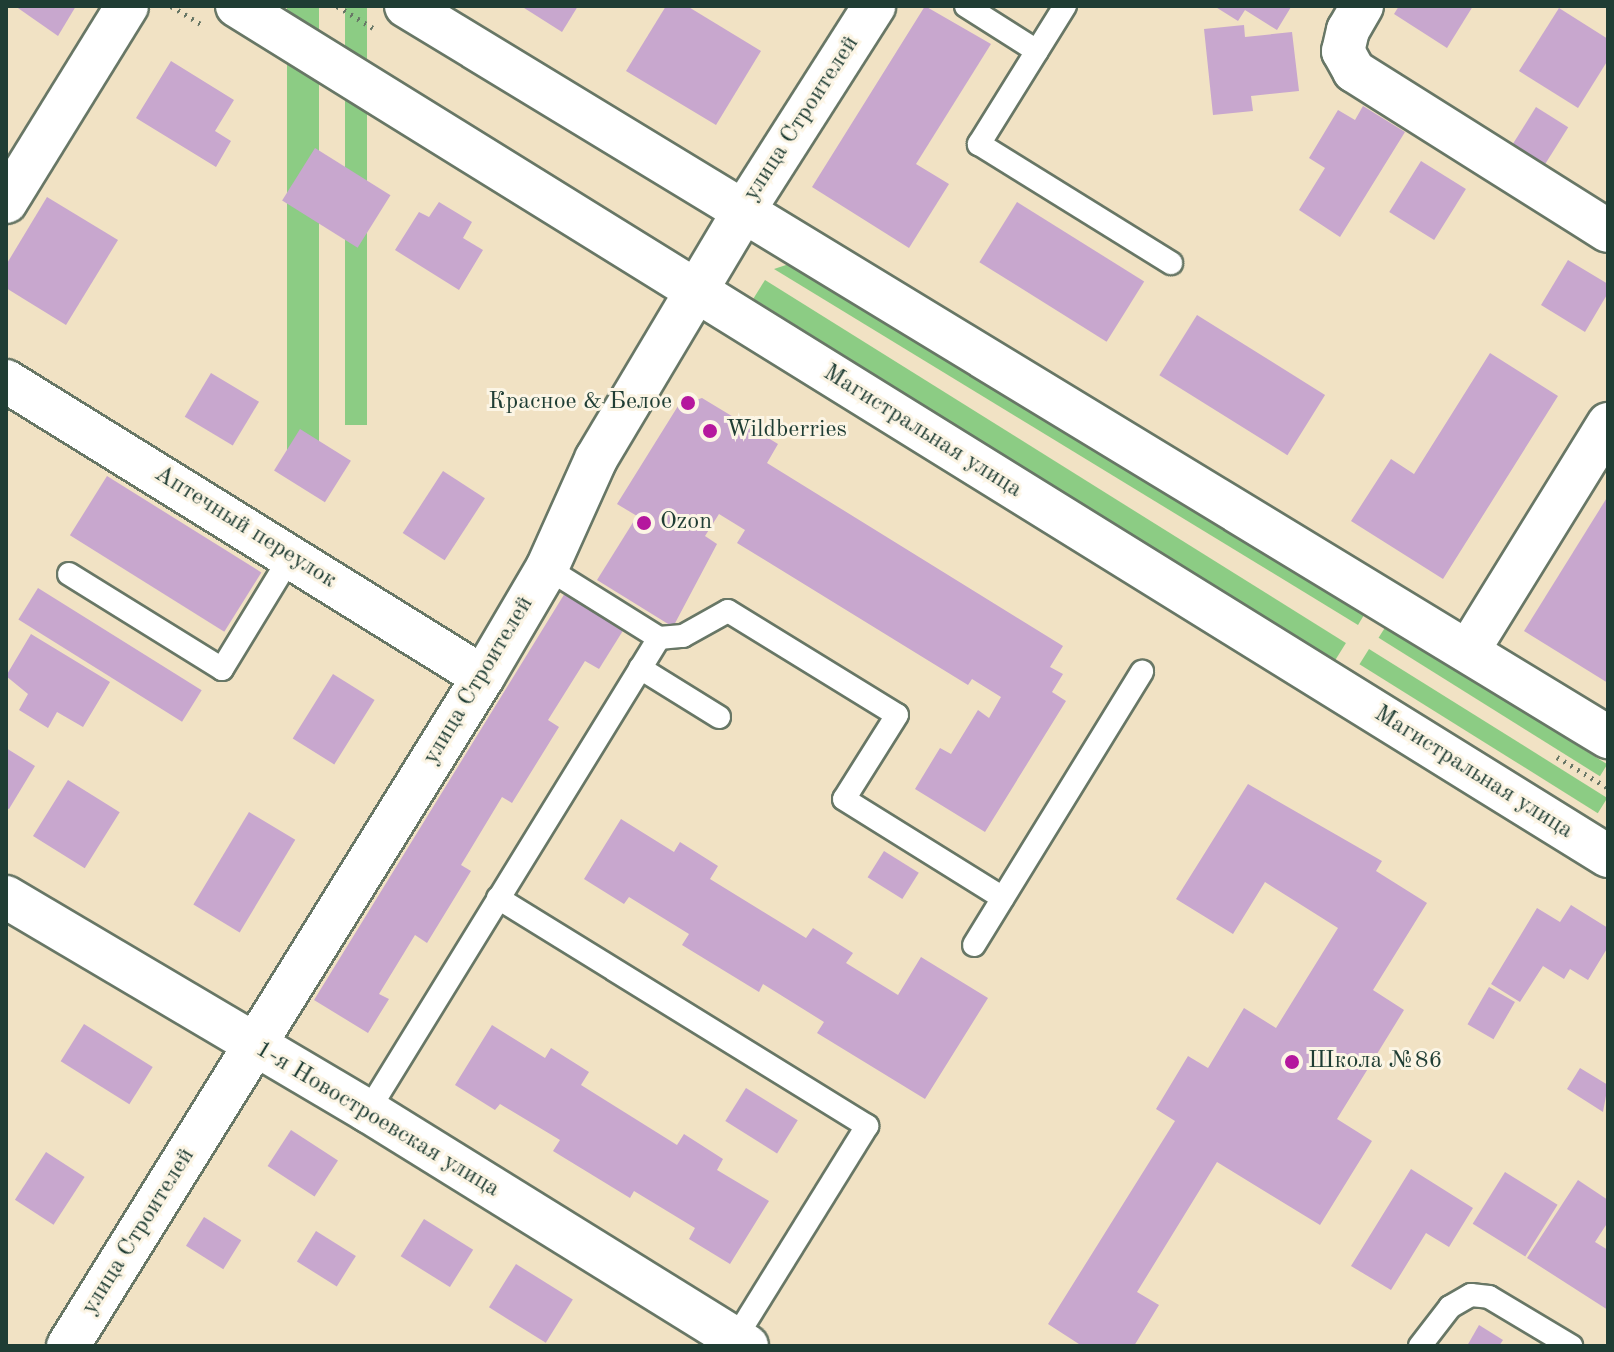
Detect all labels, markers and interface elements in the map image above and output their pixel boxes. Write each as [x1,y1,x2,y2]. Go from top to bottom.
street label: улица Строителей [738,31,866,207]
street label: Магистральная улица [817,359,1027,505]
place label: Красное & Белое [488,389,672,417]
marker: Красное & Белое [679,394,697,412]
place label: Wildberries [726,417,847,445]
marker: Wildberries [701,422,719,440]
street label: Аптечный переулок [149,460,341,596]
place label: Ozon [660,509,712,537]
marker: Ozon [635,514,653,532]
street label: улица Строителей [417,592,541,770]
street label: Магистральная улица [1368,700,1578,846]
street label: 1-я Новостроевская улица [250,1036,504,1204]
place label: Школа №86 [1308,1048,1443,1076]
marker: Школа №86 [1283,1053,1301,1071]
street label: улица Строителей [76,1143,202,1321]

